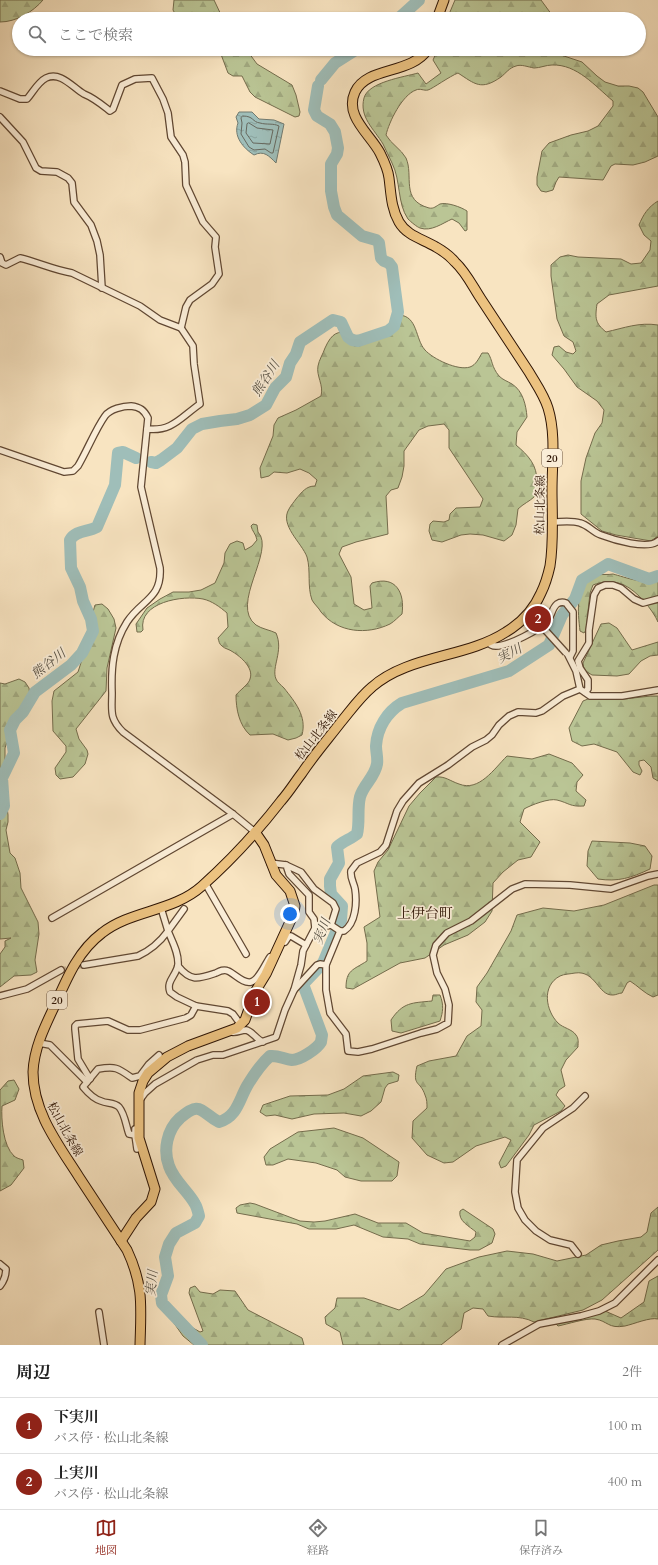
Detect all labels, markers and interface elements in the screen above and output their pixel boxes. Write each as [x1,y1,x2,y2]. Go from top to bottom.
search box [12,12,646,56]
icon: search [26,23,48,45]
text: ここで検索 [58,25,133,45]
water label: 熊谷川 [248,356,285,400]
road number: 20 [542,449,562,467]
street label: 松山北条線 [531,475,549,535]
pin: 2 [525,604,551,634]
water label: 実川 [494,639,527,668]
water label: 熊谷川 [28,643,71,683]
street label: 松山北条線 [291,706,341,764]
your location [280,904,300,924]
district label: 上伊台町 [397,904,453,923]
water label: 実川 [309,914,336,947]
pin: 1 [244,987,270,1017]
road number: 20 [47,991,67,1009]
street label: 松山北条線 [43,1099,87,1159]
water label: 実川 [142,1267,163,1297]
text: 周辺 [16,1361,50,1384]
text: 2件 [622,1363,642,1381]
text: 下実川 [54,1407,99,1427]
text: 1 [26,1417,32,1435]
text: 100 m [608,1417,642,1435]
text: バス停 · 松山北条線 [54,1429,168,1447]
text: 上実川 [54,1463,99,1483]
text: 2 [26,1473,32,1491]
text: 400 m [608,1473,642,1491]
text: バス停 · 松山北条線 [54,1485,168,1503]
tab: 地図 [95,1517,117,1558]
tab: 経路 [307,1517,329,1558]
tab: 保存済み [519,1517,563,1558]

